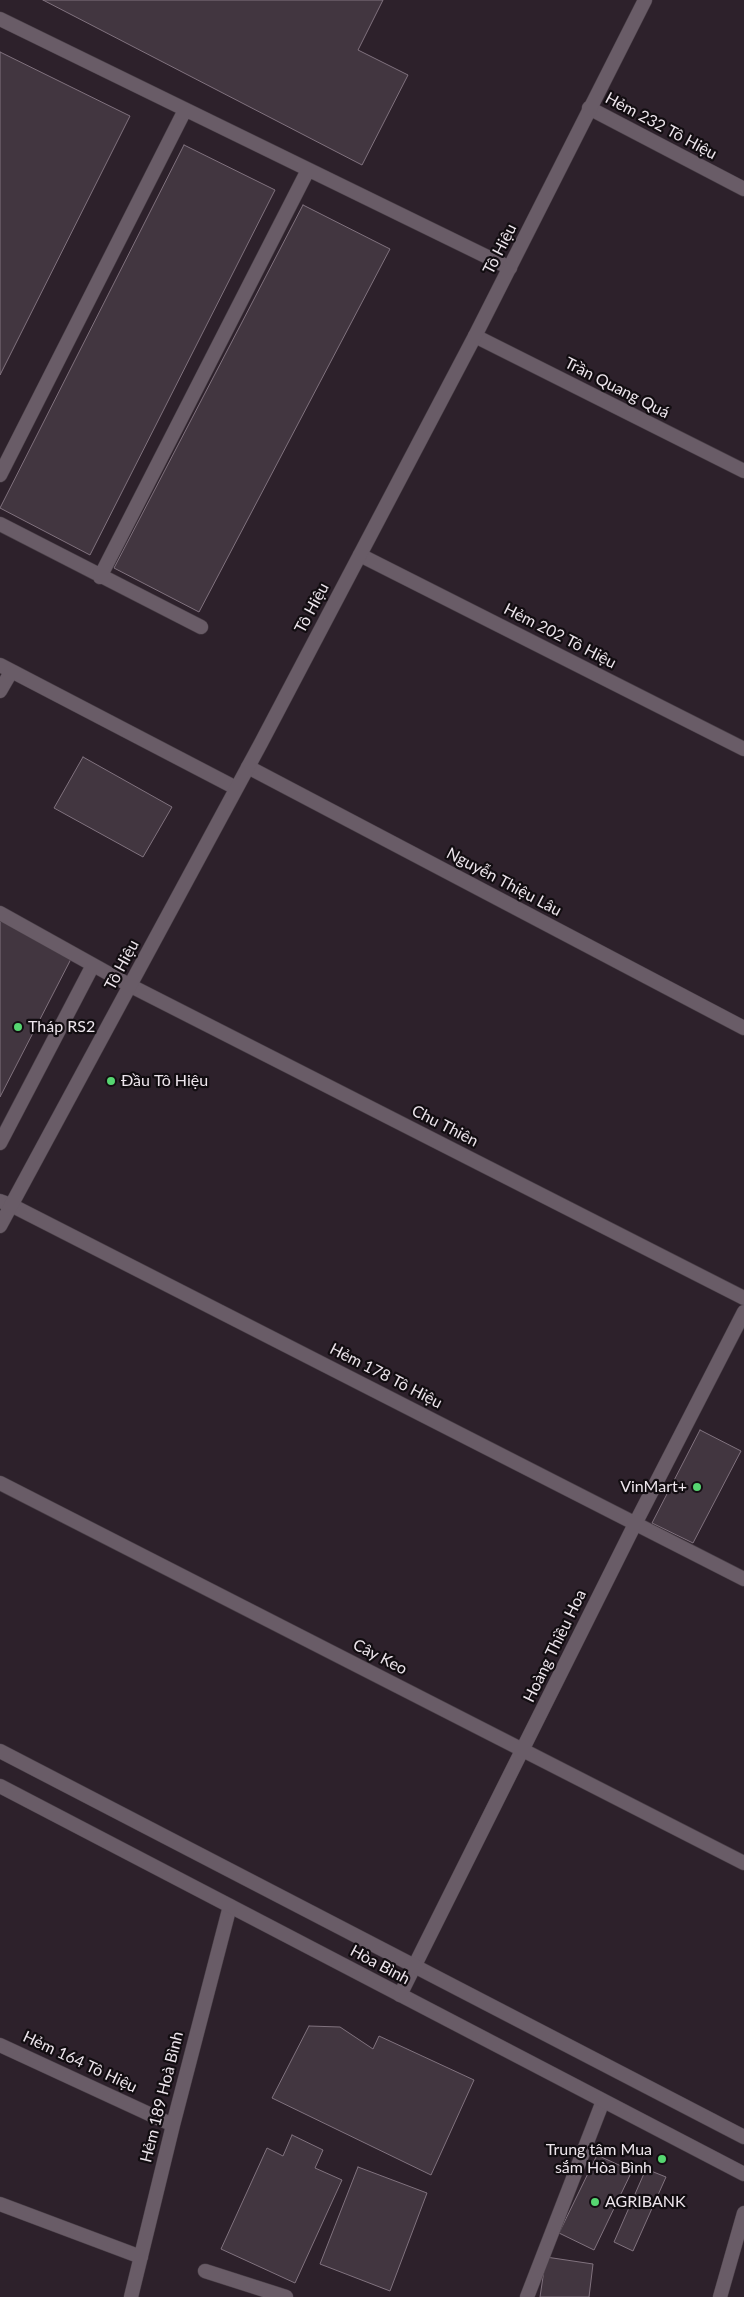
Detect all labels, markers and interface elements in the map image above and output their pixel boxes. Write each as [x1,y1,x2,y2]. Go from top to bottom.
street label: Hẻm 232 Tô Hiệu [602,88,720,164]
street label: Tô Hiệu [479,221,521,277]
street label: Trần Quang Quá [561,353,673,423]
street label: Tô Hiệu [291,580,333,636]
street label: Hẻm 202 Tô Hiệu [501,599,619,673]
street label: Nguyễn Thiệu Lâu [443,844,565,920]
street label: Tô Hiệu [101,937,143,993]
place label: Tháp RS2 [28,1017,95,1037]
marker: Tháp RS2 [12,1021,24,1033]
place label: Đầu Tô Hiệu [121,1071,208,1091]
marker: Đầu Tô Hiệu [105,1075,117,1087]
street label: Chu Thiên [409,1101,481,1151]
street label: Hẻm 178 Tô Hiệu [327,1339,445,1413]
place label: VinMart+ [620,1477,687,1497]
marker: VinMart+ [691,1481,703,1493]
street label: Hoàng Thiều Hoa [519,1587,591,1705]
street label: Cây Keo [350,1635,410,1679]
street label: Hòa Bình [347,1941,413,1989]
street label: Hẻm 164 Tô Hiệu [20,2027,140,2097]
street label: Hẻm 189 Hoà Bình [136,2029,188,2165]
place label: Trung tâm Mua sắm Hòa Bình [546,2140,652,2178]
marker: Trung tâm Mua sắm Hòa Bình [656,2153,668,2165]
place label: AGRIBANK [605,2192,686,2212]
marker: AGRIBANK [589,2196,601,2208]

